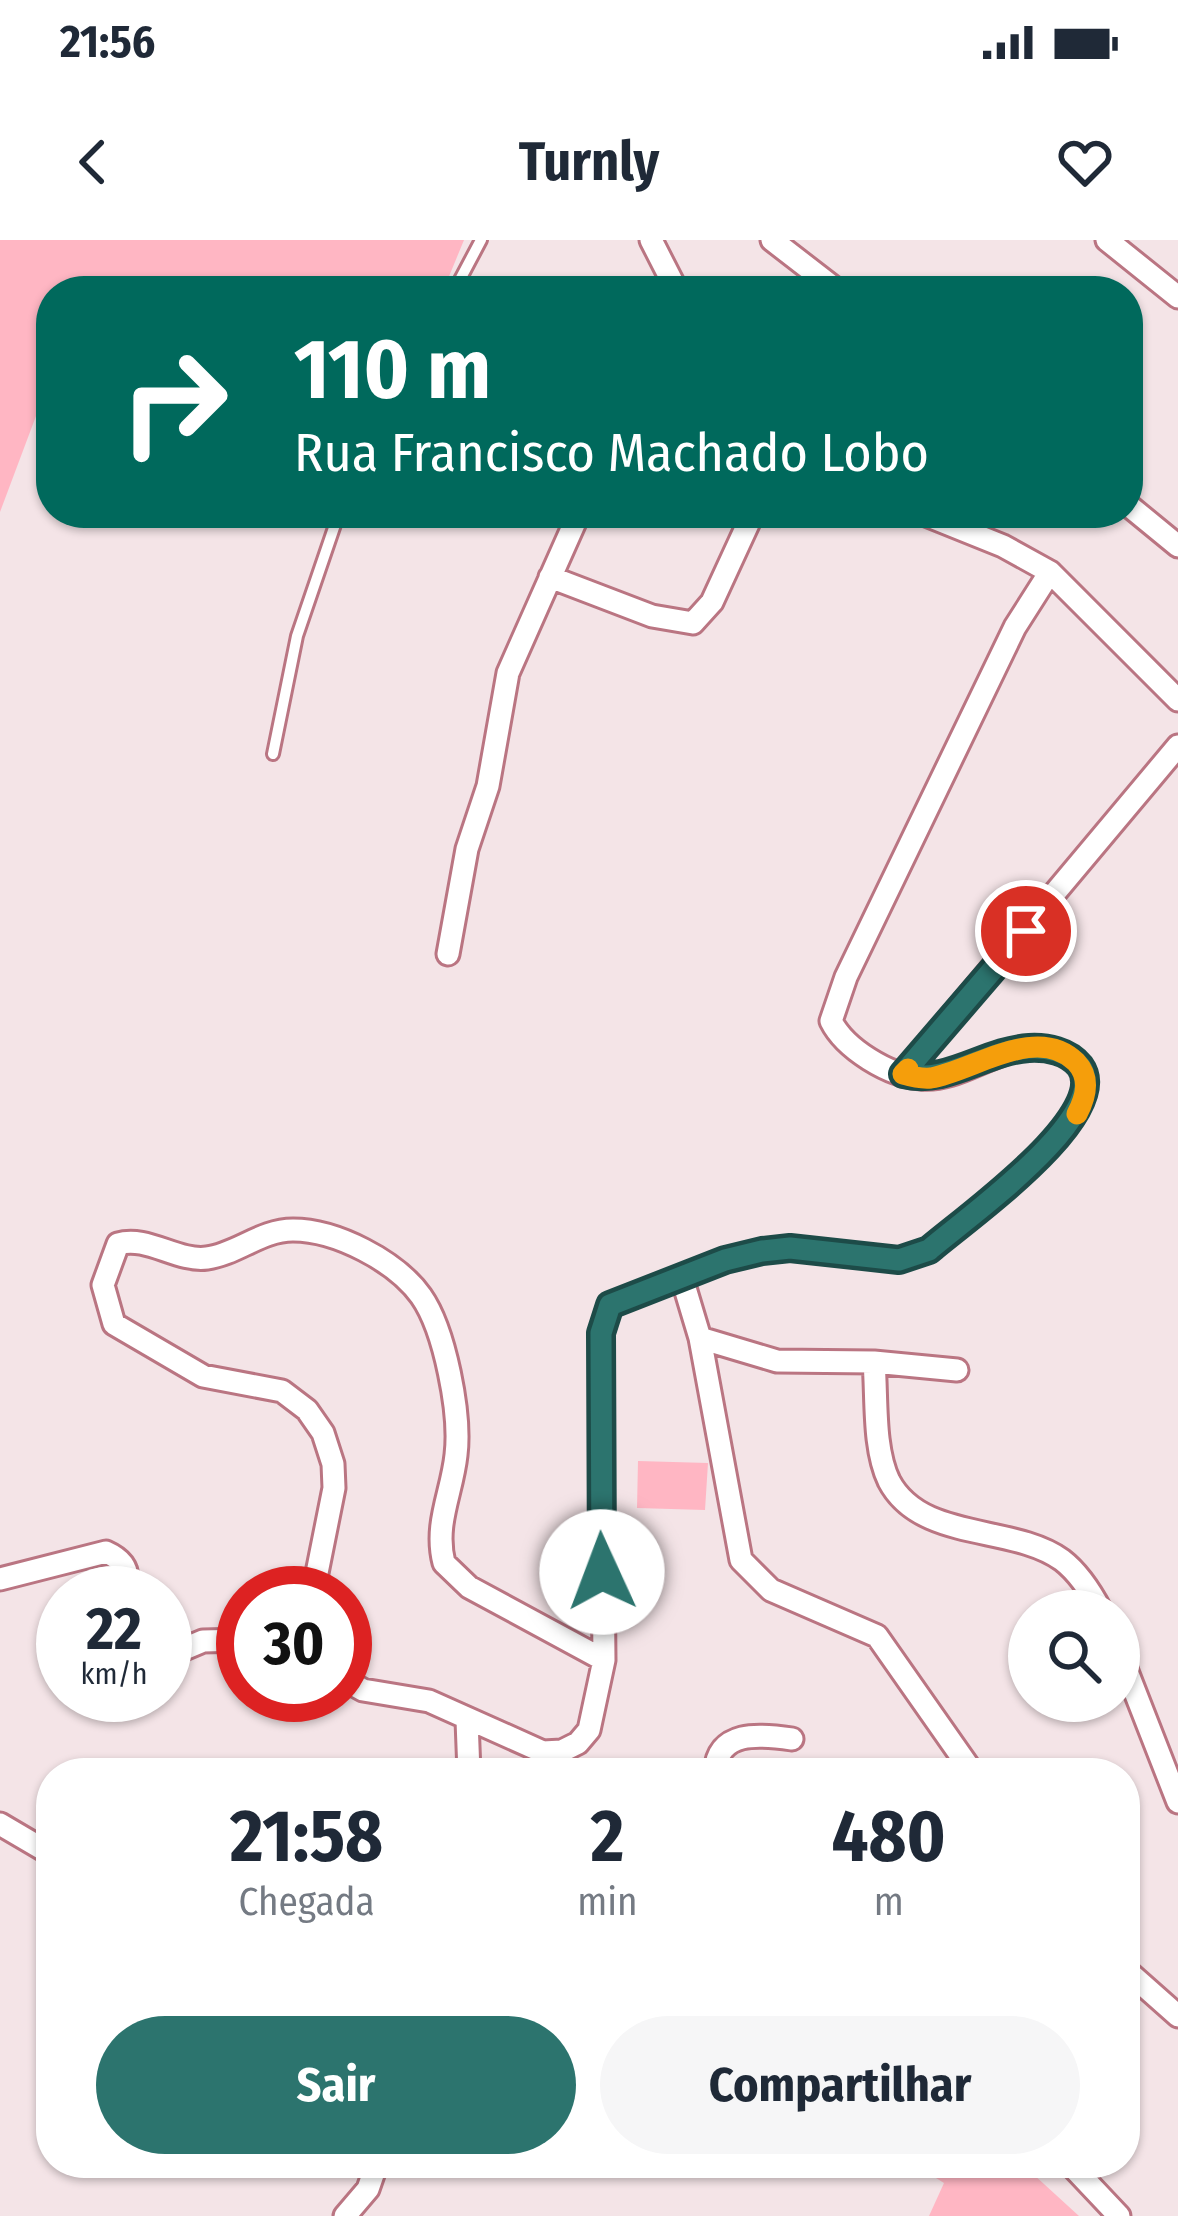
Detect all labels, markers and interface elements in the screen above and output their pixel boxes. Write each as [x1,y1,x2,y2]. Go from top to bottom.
text: 21:56 [60,15,155,69]
icon: back [60,129,126,195]
icon: heart [1052,129,1118,195]
text: Turnly [519,130,659,194]
text: 110 m [294,319,491,420]
icon: right [96,324,252,480]
text: Rua Francisco Machado Lobo [294,421,929,485]
pin [975,880,1077,982]
icon: arrive [993,898,1059,964]
position arrow [539,1509,665,1635]
speed limit sign: 30 [216,1566,372,1722]
map controls [1008,1590,1140,1722]
button: search [1008,1590,1140,1722]
text: 22 [86,1593,142,1665]
text: km/h [81,1656,147,1692]
text: 21:58 [230,1794,383,1880]
text: 2 [591,1794,624,1880]
text: 480 [832,1794,946,1880]
text: Chegada [239,1879,375,1925]
text: min [577,1879,638,1925]
text: m [874,1879,904,1925]
button: Sair [96,2016,576,2154]
button: Compartilhar [600,2016,1080,2154]

